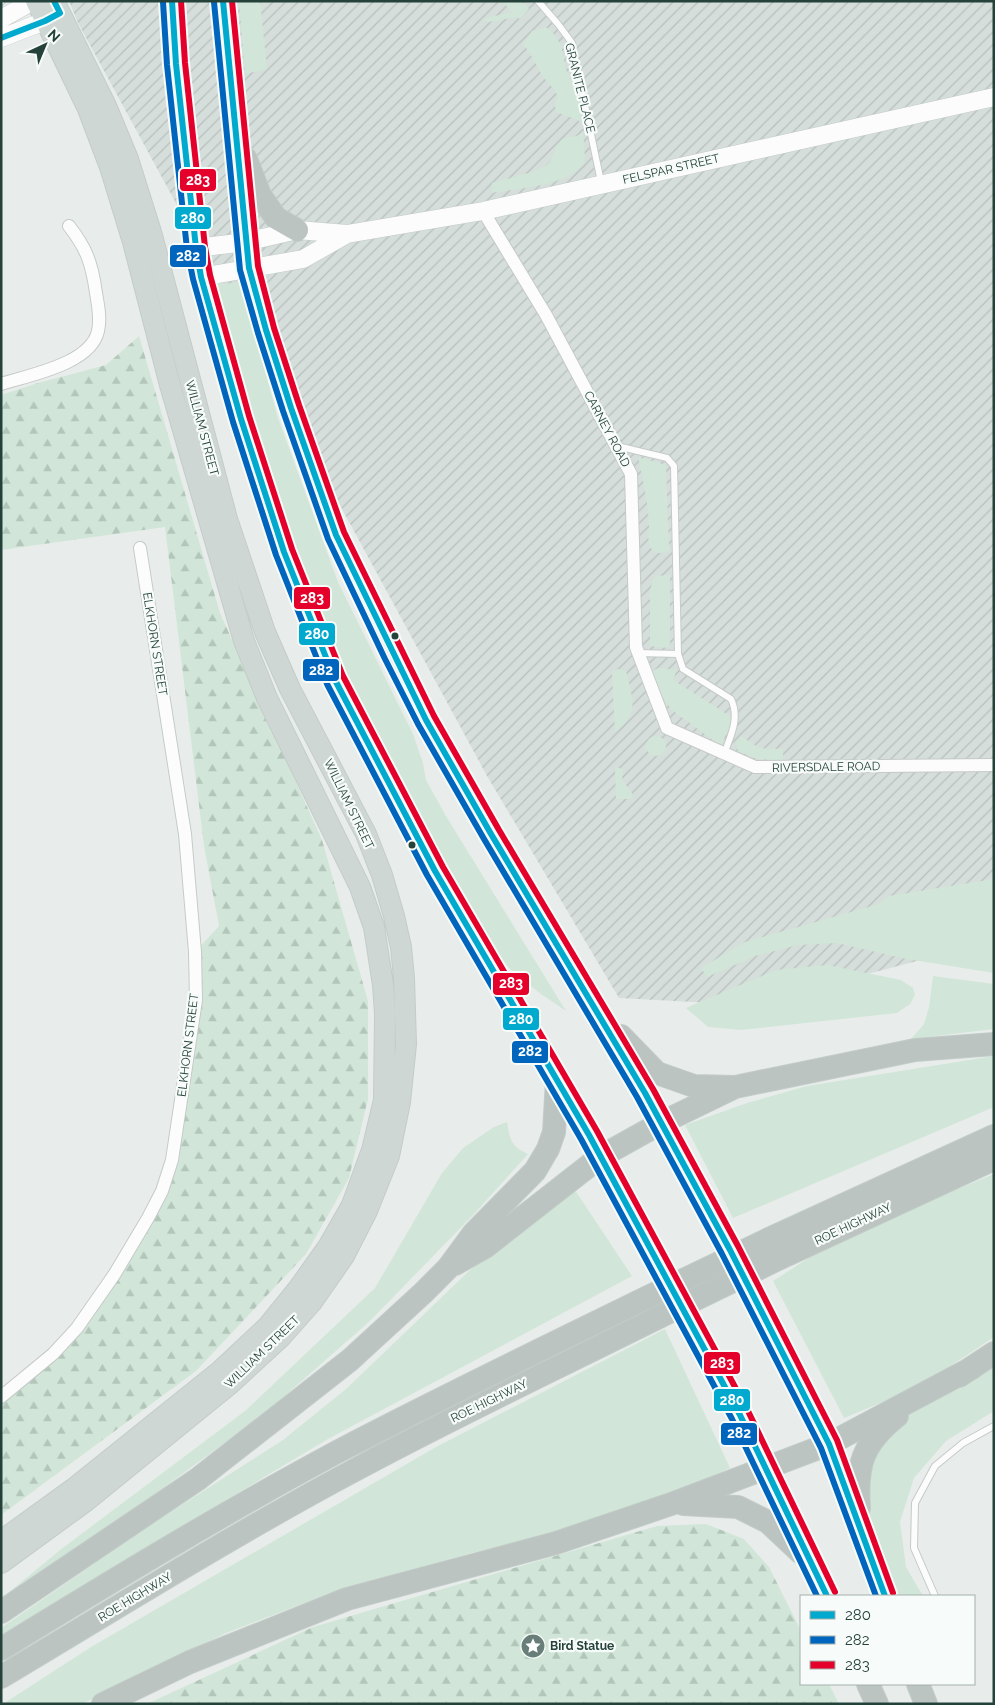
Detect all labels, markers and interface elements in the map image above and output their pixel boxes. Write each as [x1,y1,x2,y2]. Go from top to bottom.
north arrow [20,20,70,70]
text: N [45,26,63,45]
street label: GRANITE PLACE [562,42,598,134]
street label: FELSPAR STREET [621,151,721,187]
line badge: 283 [179,168,217,192]
text: 283 [186,172,210,188]
line badge: 280 [174,206,212,230]
text: 280 [181,210,205,226]
line badge: 282 [169,244,207,268]
text: 282 [176,248,200,264]
street label: WILLIAM STREET [182,379,222,478]
street label: CARNEY ROAD [581,388,633,470]
line badge: 283 [293,586,331,610]
text: 283 [300,590,324,606]
street label: ELKHORN STREET [140,591,170,697]
line badge: 280 [298,622,336,646]
text: 280 [305,626,329,642]
unlabelled marker [390,631,400,641]
line badge: 282 [302,658,340,682]
text: 282 [309,662,333,678]
street label: WILLIAM STREET [321,757,377,852]
street label: RIVERSDALE ROAD [772,759,881,775]
unlabelled marker [407,840,417,850]
line badge: 283 [492,972,530,996]
text: 283 [499,975,523,991]
street label: ELKHORN STREET [175,992,201,1098]
line badge: 280 [502,1007,540,1031]
text: 280 [509,1011,533,1027]
line badge: 282 [511,1040,549,1064]
text: 282 [518,1043,542,1059]
street label: ROE HIGHWAY [812,1200,894,1248]
street label: WILLIAM STREET [222,1312,303,1391]
line badge: 283 [703,1351,741,1375]
text: 283 [710,1355,734,1371]
street label: ROE HIGHWAY [448,1376,530,1426]
line badge: 280 [713,1388,751,1412]
text: 280 [720,1392,744,1408]
line badge: 282 [720,1422,758,1446]
text: 282 [727,1425,751,1441]
street label: ROE HIGHWAY [96,1569,174,1624]
legend [800,1595,975,1685]
text: 280 [845,1606,871,1624]
text: 282 [845,1631,870,1649]
place icon: Bird Statue [520,1633,546,1659]
place label: Bird Statue [550,1639,614,1653]
text: 283 [845,1656,870,1674]

